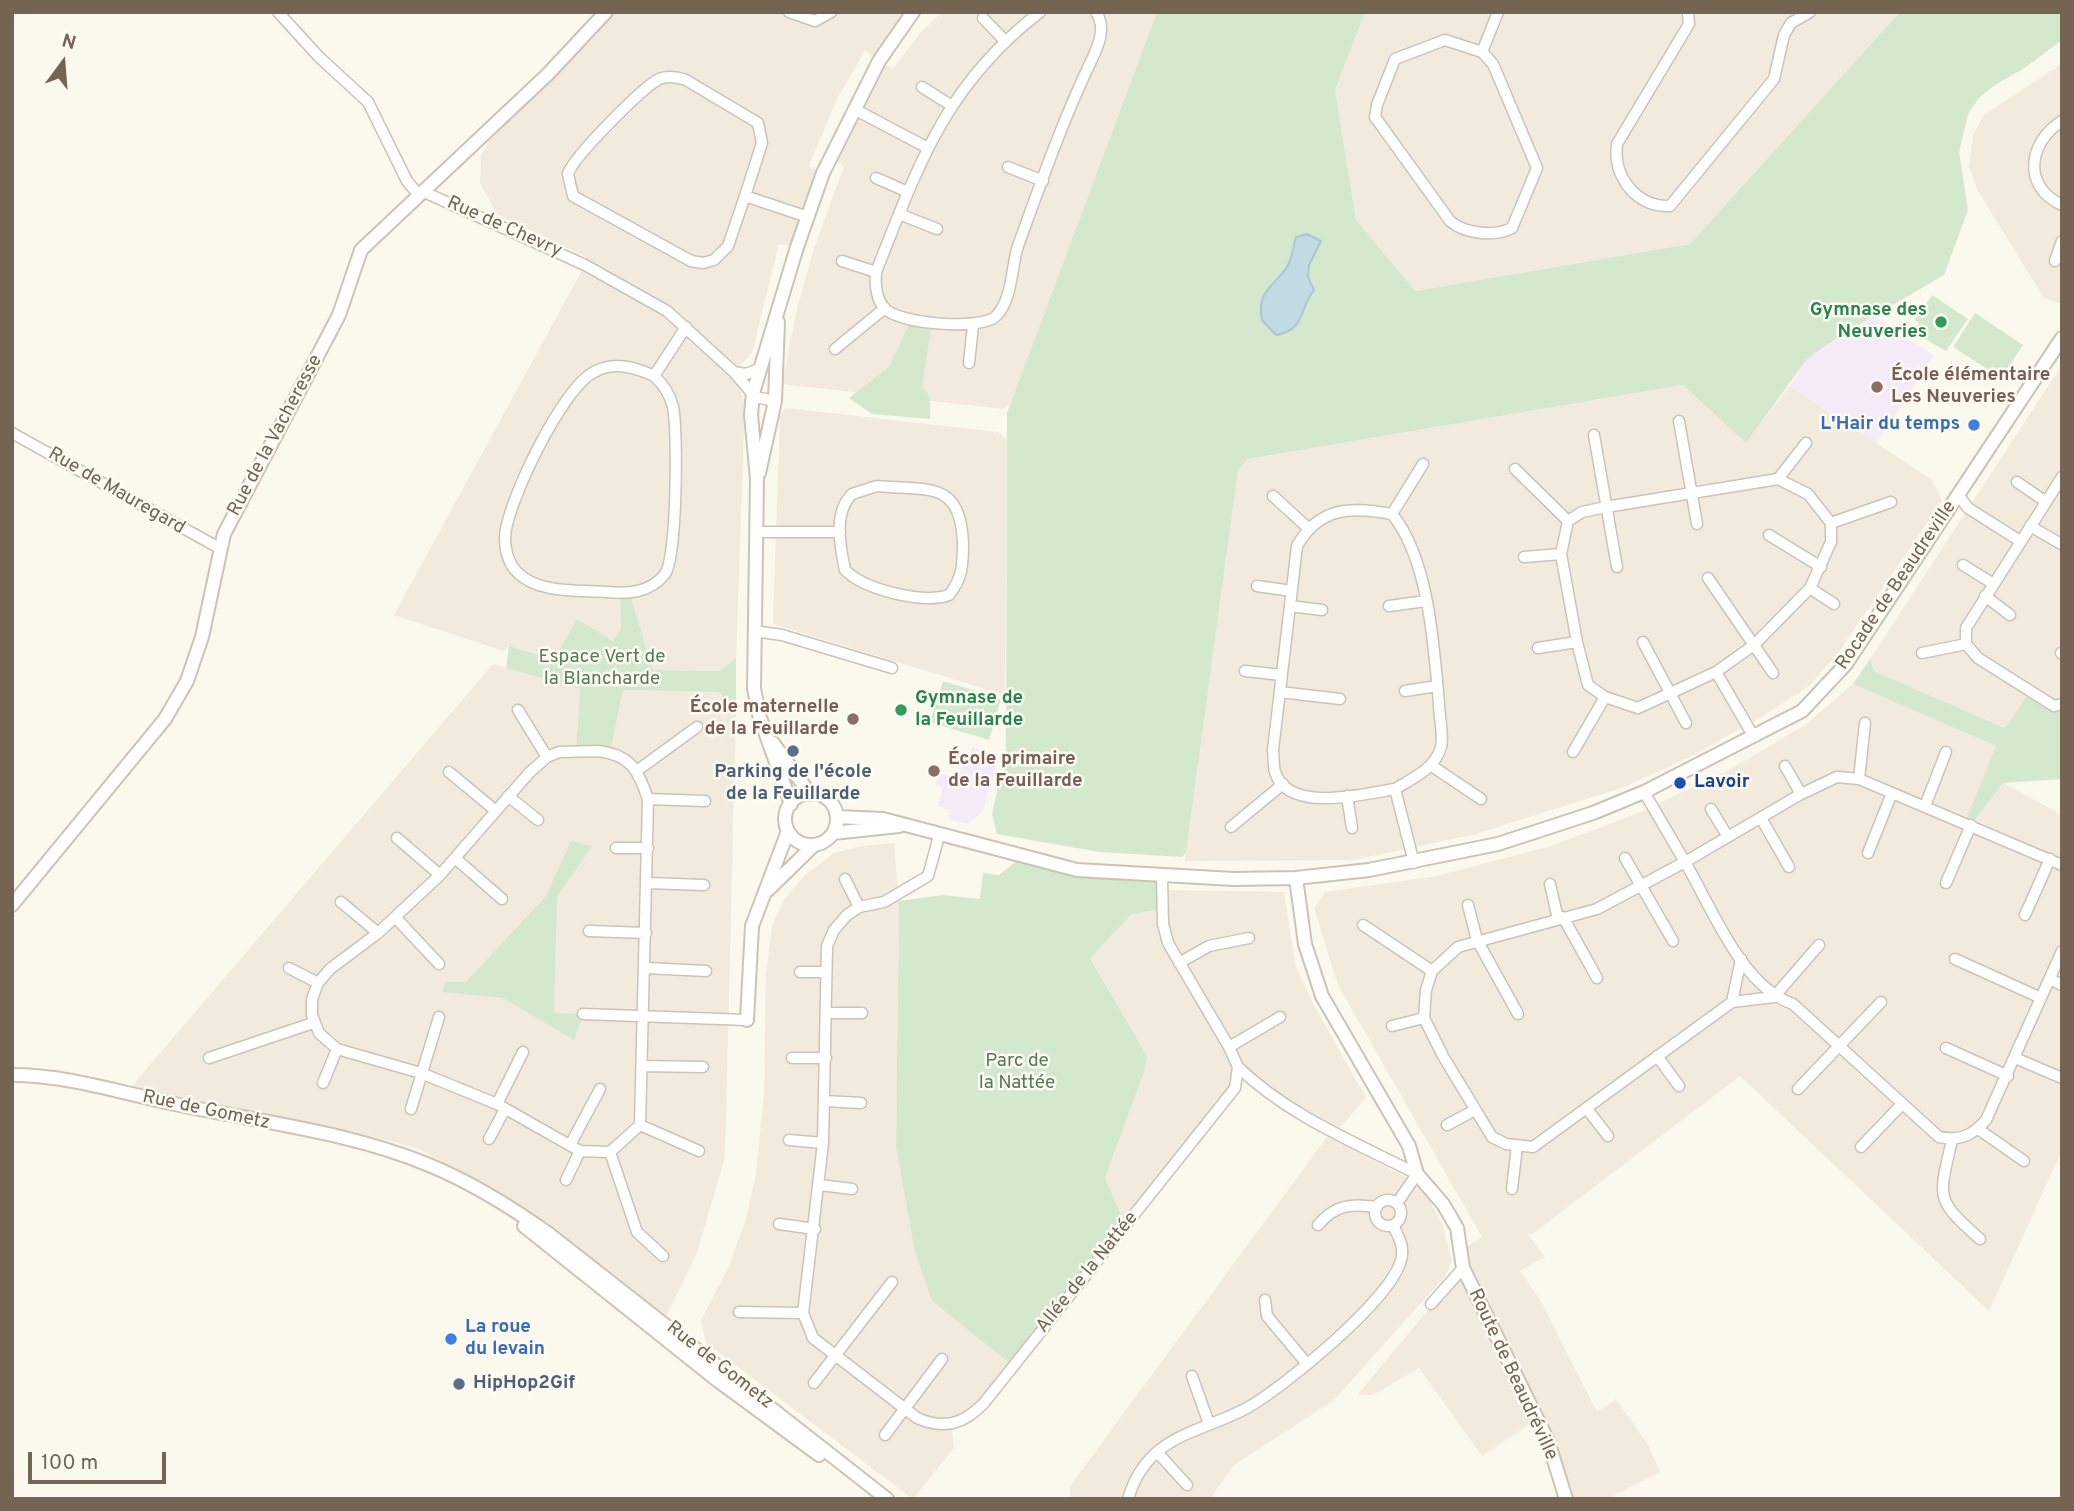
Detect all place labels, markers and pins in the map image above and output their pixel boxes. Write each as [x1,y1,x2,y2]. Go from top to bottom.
place label: Gymnase des Neuveries [1810,300,1927,344]
marker: Gymnase des Neuveries [1933,314,1949,330]
place label: École élémentaire Les Neuveries [1891,365,2050,409]
marker: École élémentaire Les Neuveries [1869,379,1885,395]
place label: L'Hair du temps [1820,414,1960,436]
marker: L'Hair du temps [1966,417,1982,433]
place label: Gymnase de la Feuillarde [915,688,1023,732]
place label: École maternelle de la Feuillarde [690,697,839,741]
marker: Gymnase de la Feuillarde [893,702,909,718]
marker: École maternelle de la Feuillarde [845,711,861,727]
marker: Parking de l'école de la Feuillarde [785,743,801,759]
place label: École primaire de la Feuillarde [948,749,1083,793]
place label: Parking de l'école de la Feuillarde [714,762,872,806]
marker: École primaire de la Feuillarde [926,763,942,779]
place label: Lavoir [1694,772,1750,794]
marker: Lavoir [1672,775,1688,791]
place label: La roue du levain [465,1317,545,1361]
marker: La roue du levain [443,1331,459,1347]
place label: HipHop2Gif [473,1373,575,1395]
marker: HipHop2Gif [451,1376,467,1392]

